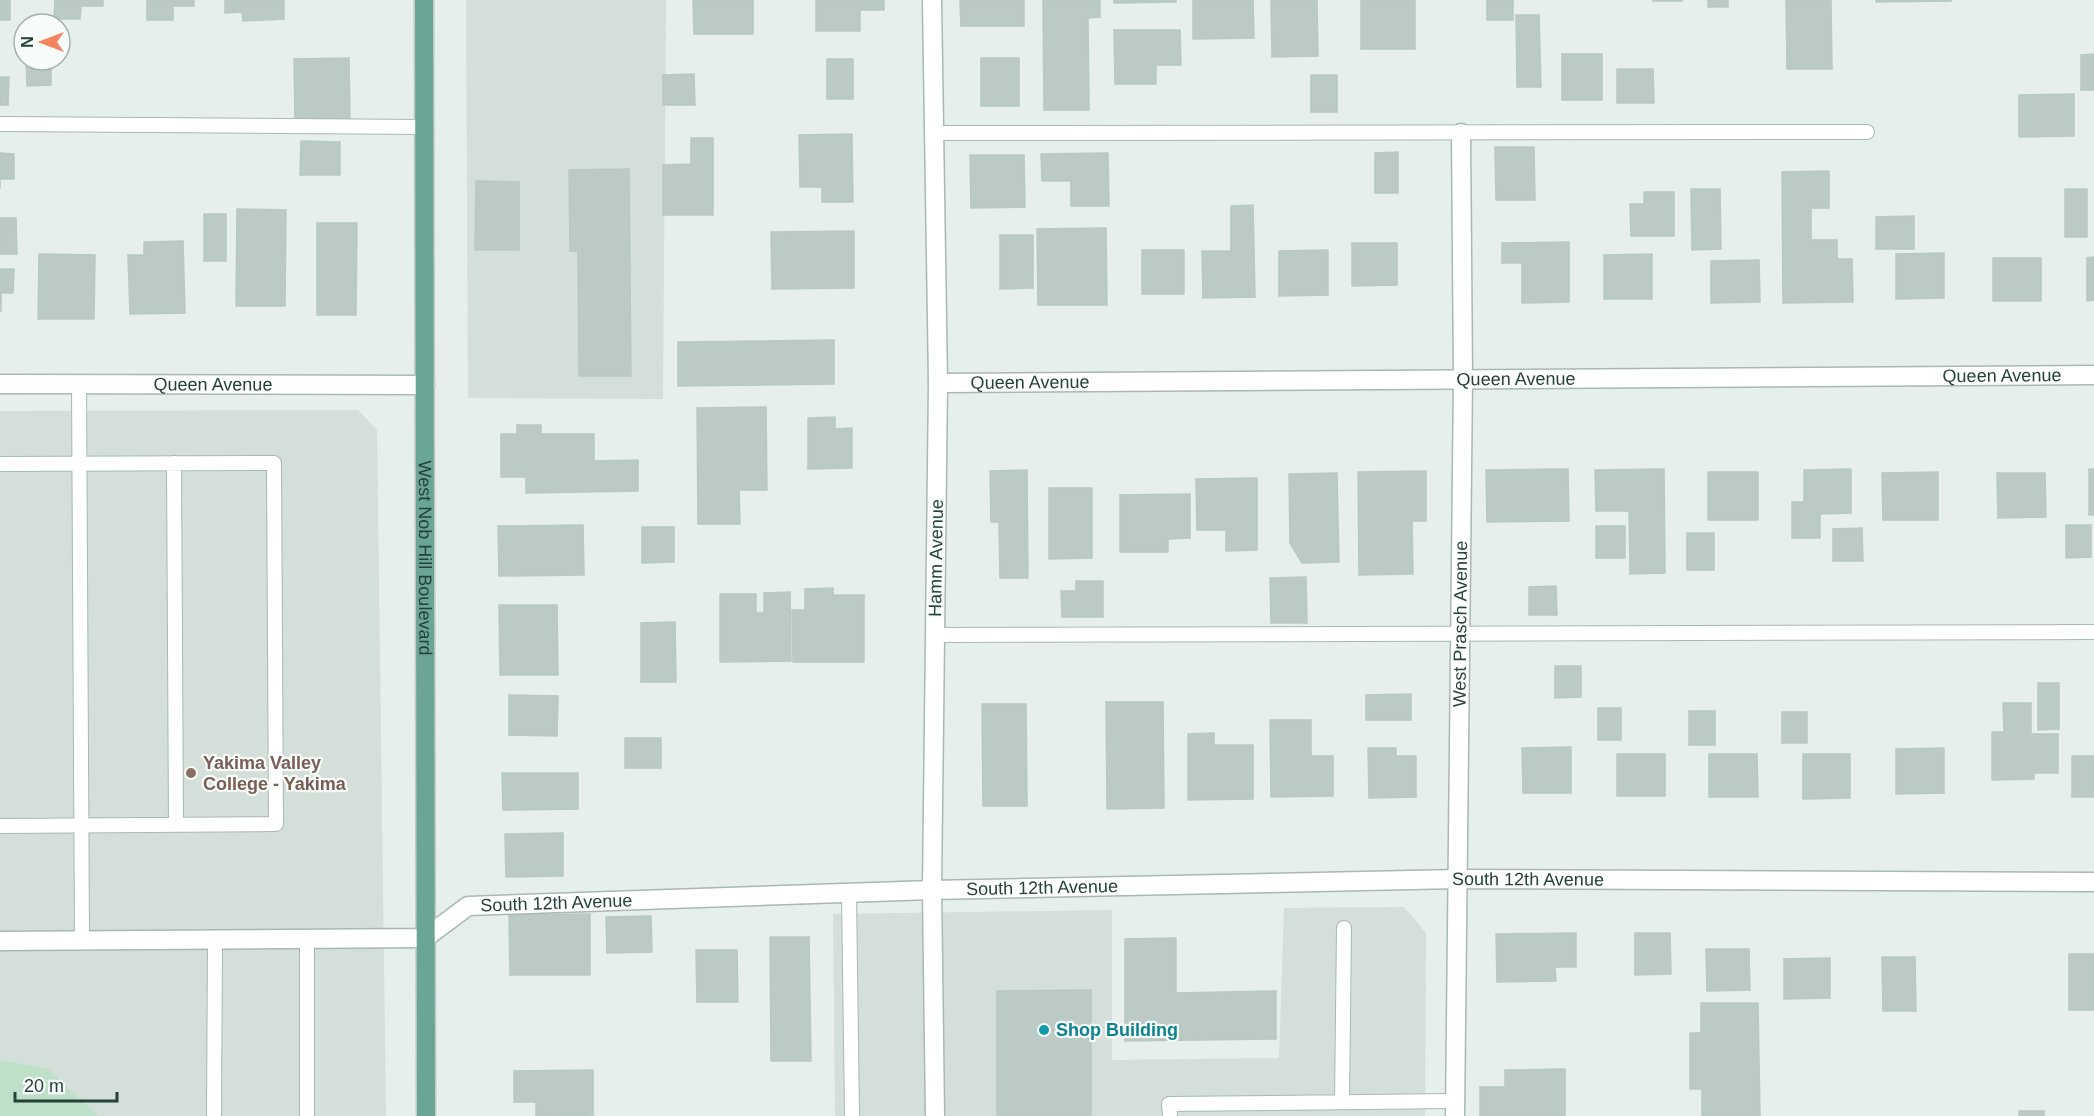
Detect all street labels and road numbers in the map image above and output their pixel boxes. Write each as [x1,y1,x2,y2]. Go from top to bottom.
street label: Queen Avenue [1942,365,2061,386]
street label: Queen Avenue [1456,369,1575,389]
street label: Queen Avenue [971,372,1089,393]
street label: Queen Avenue [154,374,272,395]
street label: West Nob Hill Boulevard [415,461,435,655]
street label: Hamm Avenue [925,499,947,617]
street label: West Prasch Avenue [1449,541,1471,707]
street label: South 12th Avenue [1452,869,1604,890]
street label: South 12th Avenue [966,876,1118,899]
street label: South 12th Avenue [480,890,633,916]

